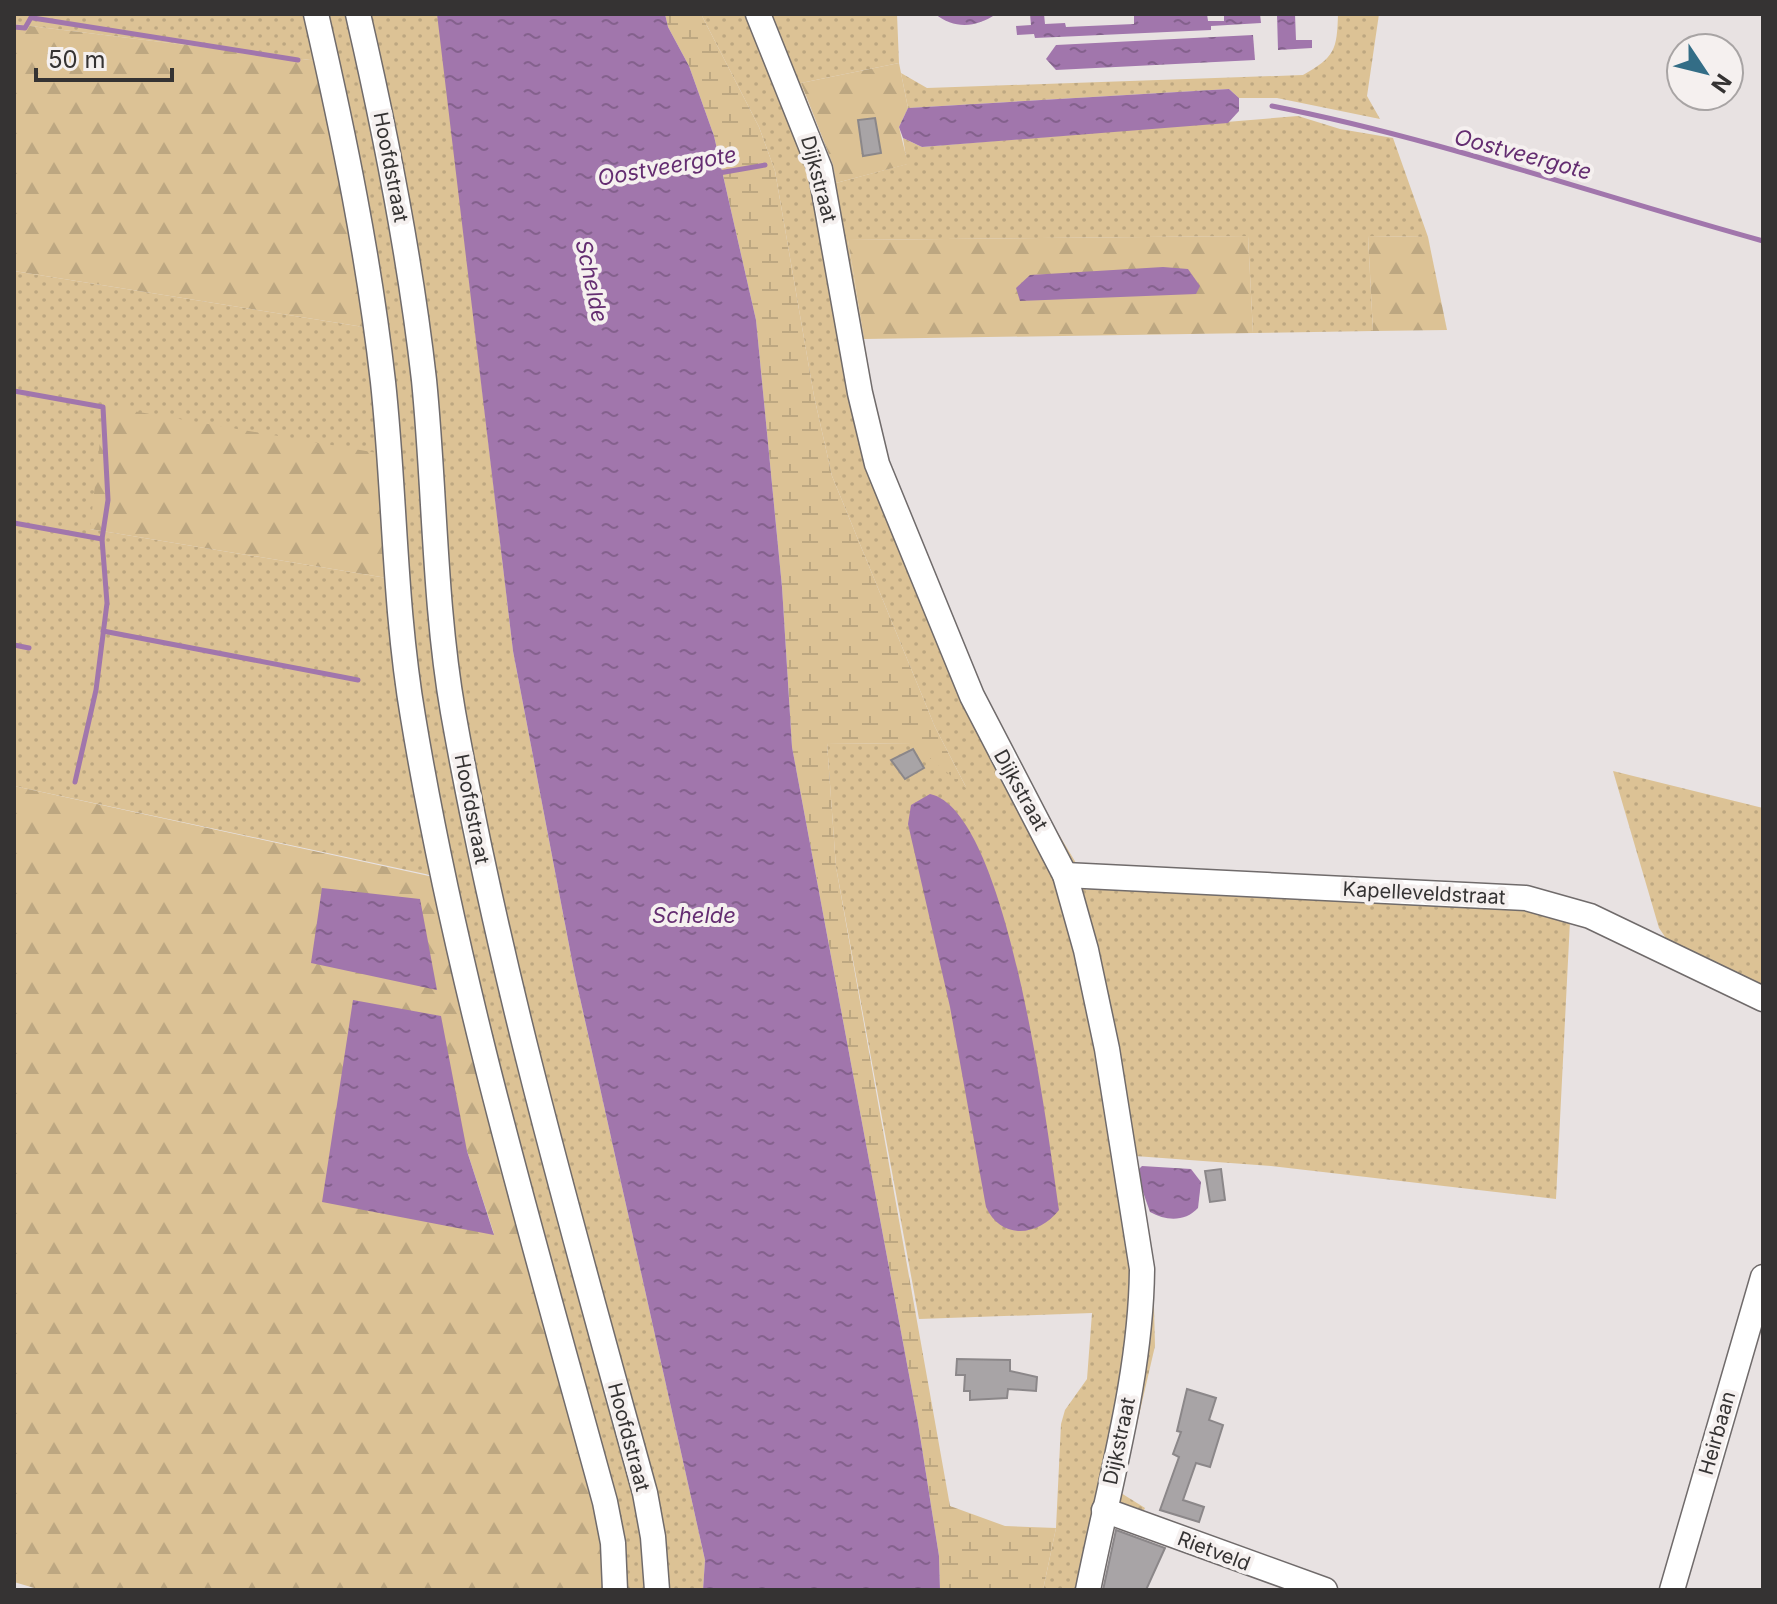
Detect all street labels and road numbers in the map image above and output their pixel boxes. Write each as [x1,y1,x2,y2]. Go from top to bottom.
street label: Hoofdstraat [369,110,414,224]
street label: Dijkstraat [796,133,842,225]
street label: Dijkstraat [989,745,1053,835]
street label: Hoofdstraat [450,752,495,866]
street label: Kapelleveldstraat [1342,877,1506,909]
street label: Hoofdstraat [603,1380,655,1494]
street label: Heirbaan [1694,1388,1740,1478]
street label: Dijkstraat [1098,1395,1140,1487]
street label: Rietveld [1174,1526,1254,1576]

